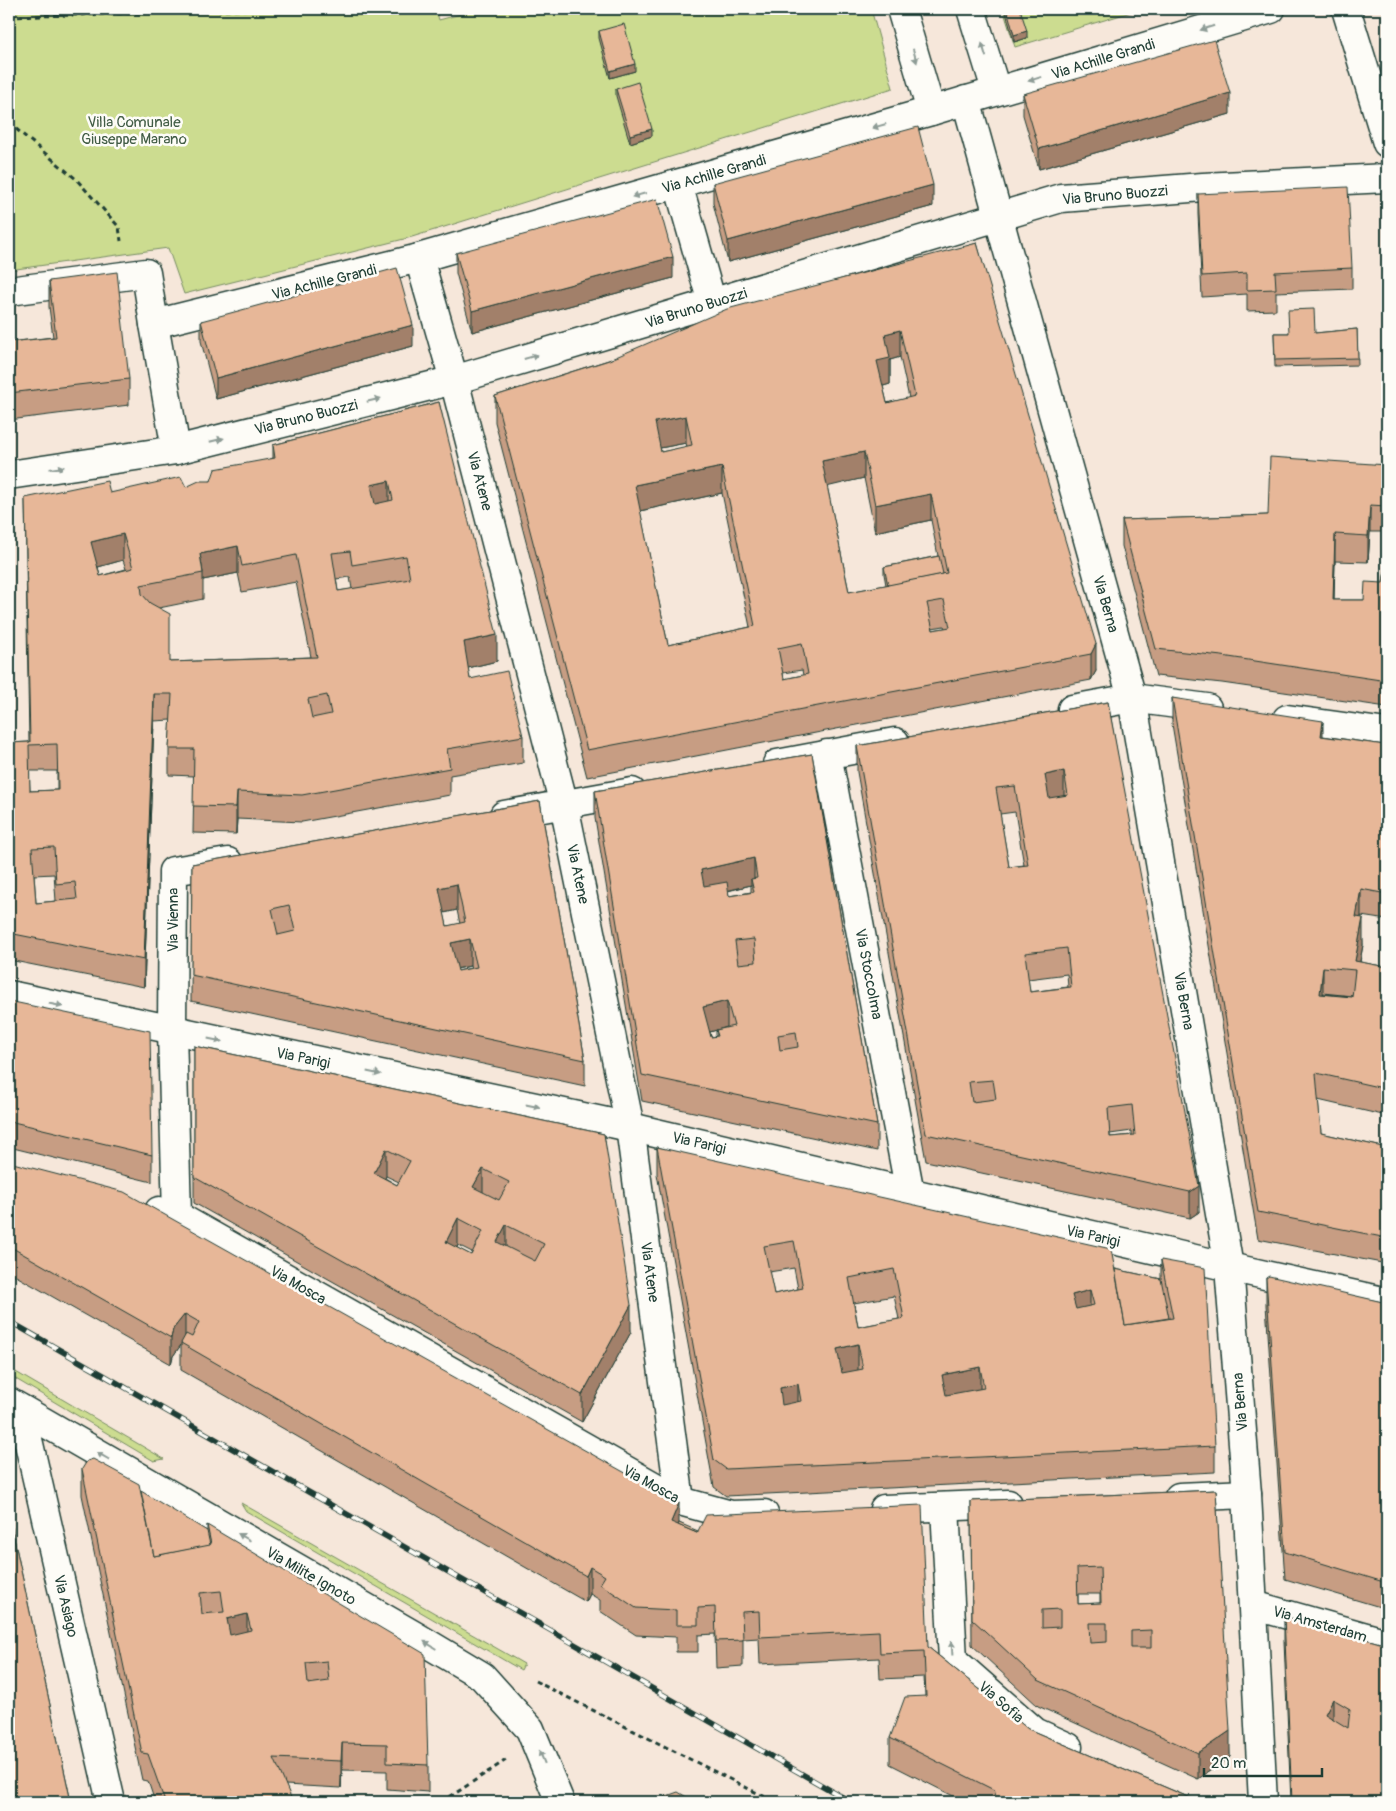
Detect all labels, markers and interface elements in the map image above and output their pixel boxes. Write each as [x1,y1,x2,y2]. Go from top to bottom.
one-way arrow [1200,24,1215,32]
street label: Via Achille Grandi [1049,35,1158,84]
one-way arrow [979,42,987,57]
one-way arrow [911,48,919,63]
one-way arrow [1027,75,1042,83]
park label: Villa Comunale Giuseppe Marano [81,113,187,149]
one-way arrow [872,122,887,130]
street label: Via Achille Grandi [660,150,769,198]
street label: Via Bruno Buozzi [1062,181,1169,210]
one-way arrow [632,192,647,200]
street label: Via Achille Grandi [270,260,379,305]
street label: Via Bruno Buozzi [643,284,750,333]
one-way arrow [524,352,539,360]
street label: Via Bruno Buozzi [253,395,360,439]
one-way arrow [367,396,382,404]
one-way arrow [209,436,224,444]
street label: Via Atene [462,449,497,513]
one-way arrow [49,463,65,471]
street label: Via Berna [1088,573,1123,635]
street label: Via Atene [562,842,593,906]
street label: Via Vienna [164,888,183,952]
street label: Via Stoccolma [850,927,887,1021]
street label: Via Berna [1169,971,1198,1032]
one-way arrow [49,1002,65,1010]
one-way arrow [208,1036,224,1044]
street label: Via Parigi [274,1044,332,1074]
one-way arrow [367,1069,382,1077]
one-way arrow [526,1103,542,1111]
street label: Via Parigi [670,1128,728,1159]
street label: Via Parigi [1064,1221,1122,1252]
street label: Via Atene [636,1241,663,1304]
street label: Via Mosca [266,1262,329,1309]
street label: Via Berna [1228,1372,1253,1432]
one-way arrow [96,1452,110,1461]
street label: Via Mosca [619,1461,683,1508]
one-way arrow [237,1533,251,1541]
street label: Via Milite Ignoto [262,1543,359,1610]
street label: Via Asiago [49,1573,82,1639]
street label: Via Amsterdam [1270,1602,1369,1647]
one-way arrow [424,1640,437,1649]
one-way arrow [948,1640,956,1656]
street label: Via Sofia [974,1677,1027,1727]
scale bar [1204,1746,1321,1778]
one-way arrow [537,1750,545,1764]
text: 20 m [1211,1754,1246,1773]

